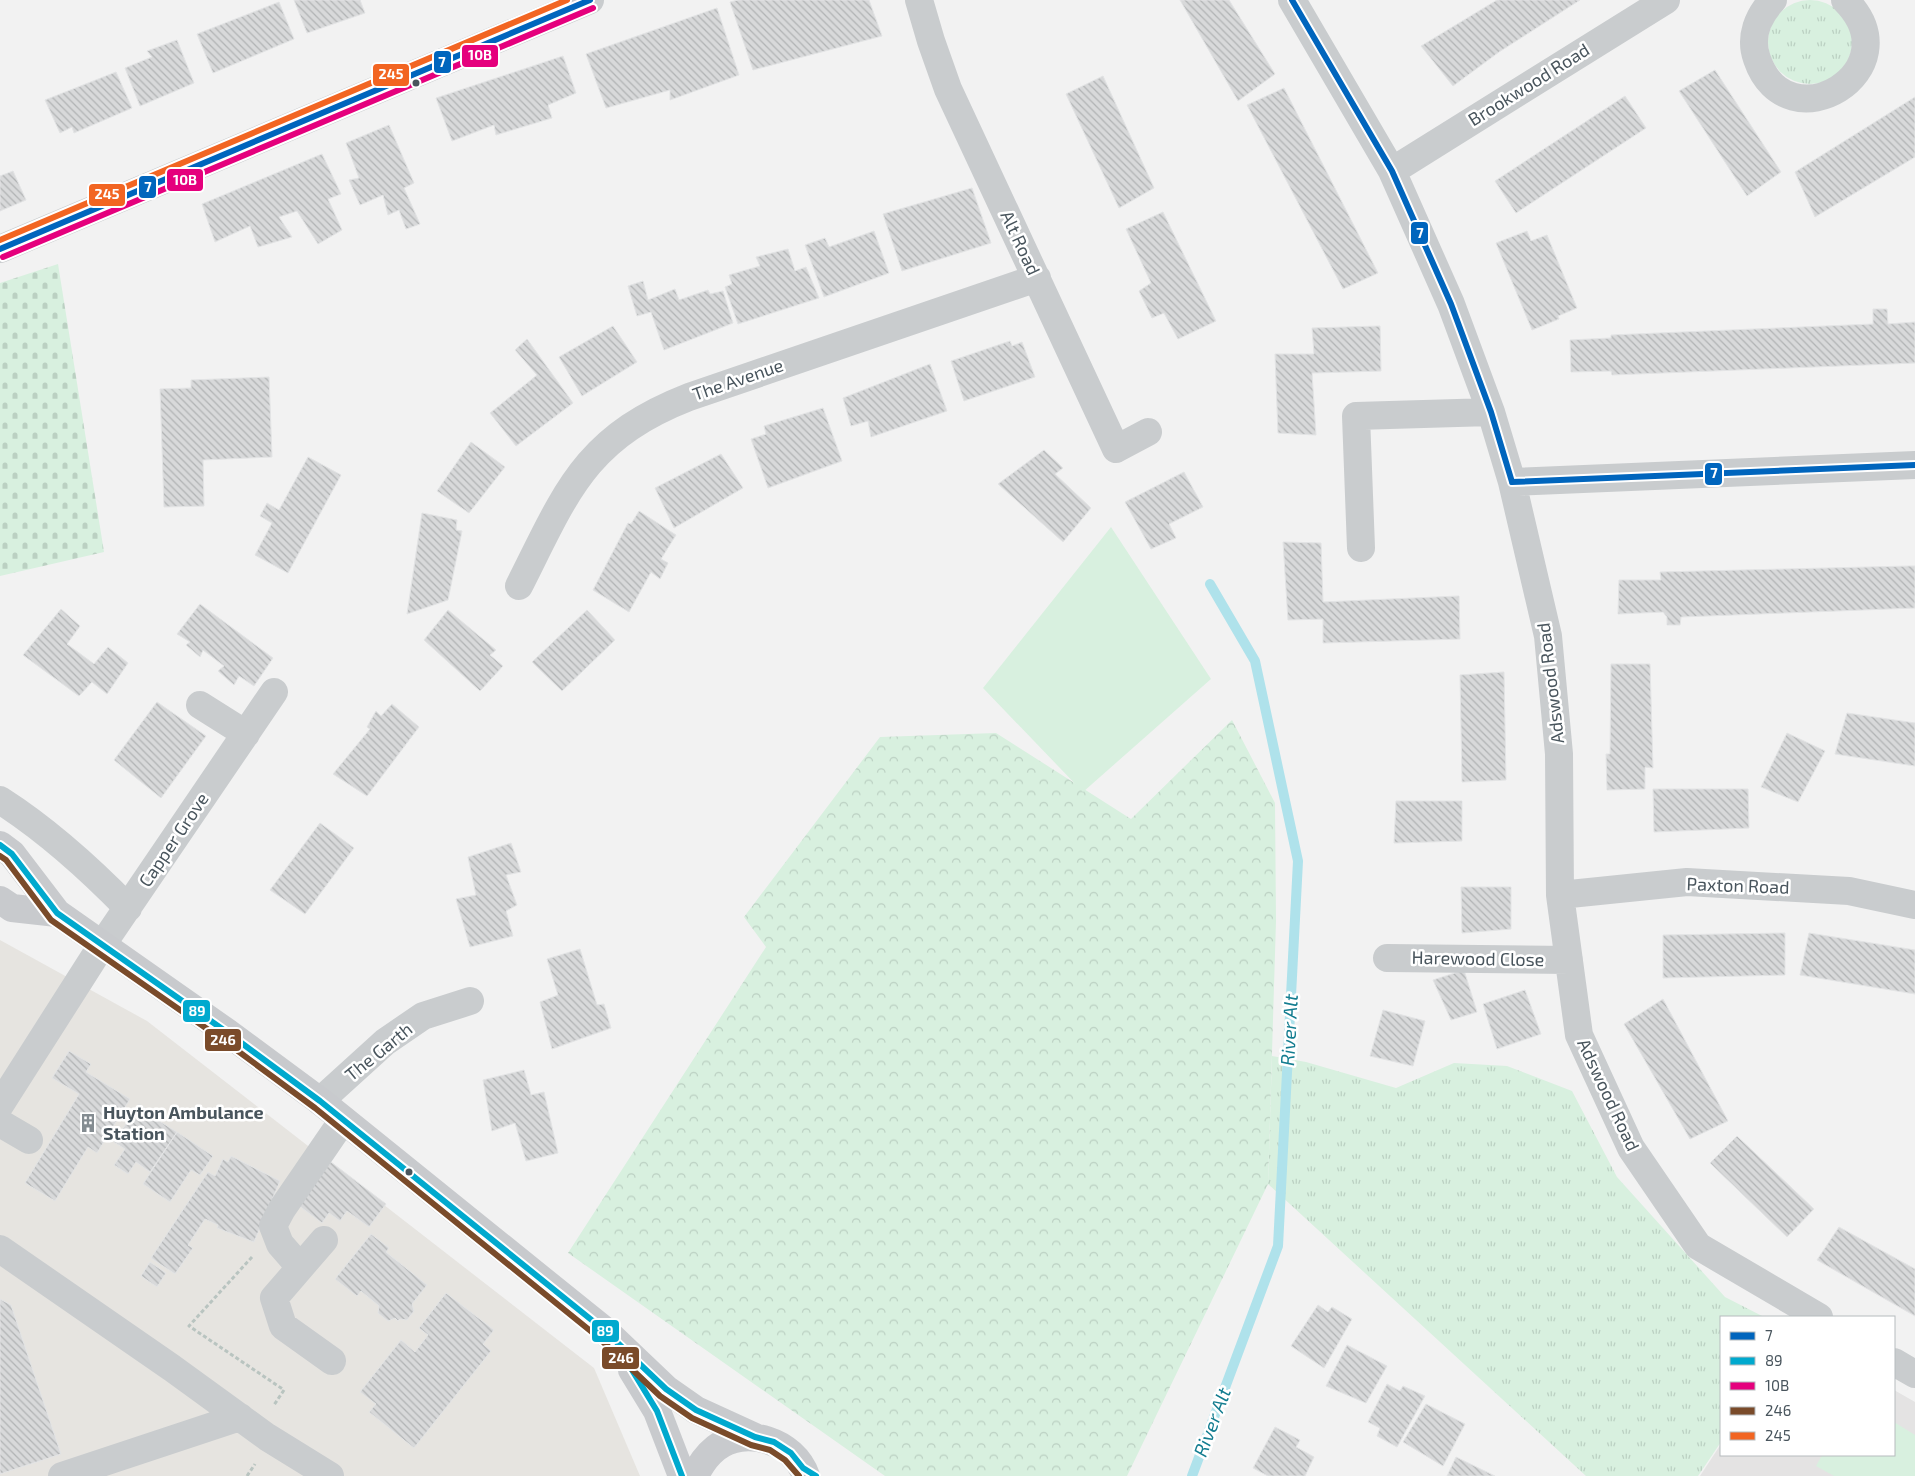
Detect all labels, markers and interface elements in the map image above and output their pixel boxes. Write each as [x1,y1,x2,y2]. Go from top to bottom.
street label: Brookwood Road [1464,38,1593,130]
line badge: 10B [461,44,499,68]
text: 10B [468,46,492,63]
line badge: 7 [433,50,452,74]
text: 7 [438,53,446,70]
line badge: 245 [372,63,410,87]
text: 245 [379,65,404,82]
unlabelled marker [411,78,421,88]
line badge: 10B [166,168,204,192]
text: 10B [173,171,197,188]
line badge: 7 [138,175,157,199]
text: 7 [144,178,152,195]
line badge: 245 [88,183,126,207]
text: 245 [95,185,120,202]
street label: Alt Road [996,207,1045,278]
line badge: 7 [1410,221,1429,245]
text: 7 [1416,224,1424,241]
street label: The Avenue [689,353,786,405]
line badge: 7 [1704,462,1723,486]
text: 7 [1710,464,1718,481]
street label: Adswood Road [1532,621,1568,745]
street label: Capper Grove [134,788,213,891]
street label: Paxton Road [1686,872,1790,898]
street label: Harewood Close [1411,946,1545,970]
water label: River Alt [1275,993,1302,1067]
line badge: 89 [182,999,211,1023]
text: 89 [189,1002,205,1019]
street label: The Garth [340,1017,417,1085]
line badge: 246 [204,1028,242,1052]
text: 246 [210,1031,236,1048]
street label: Adswood Road [1573,1035,1645,1154]
place label: Huyton Ambulance Station [103,1101,264,1144]
building icon: Huyton Ambulance Station [77,1112,99,1134]
unlabelled marker [404,1167,414,1177]
legend [1720,1316,1895,1456]
line badge: 89 [591,1319,620,1343]
text: 89 [597,1322,613,1339]
text: 7 [1765,1326,1773,1344]
line badge: 246 [601,1346,640,1370]
text: 246 [608,1349,634,1366]
text: 89 [1765,1351,1783,1369]
text: 10B [1765,1376,1789,1394]
water label: River Alt [1188,1383,1235,1460]
text: 246 [1765,1401,1791,1419]
text: 245 [1765,1426,1791,1444]

